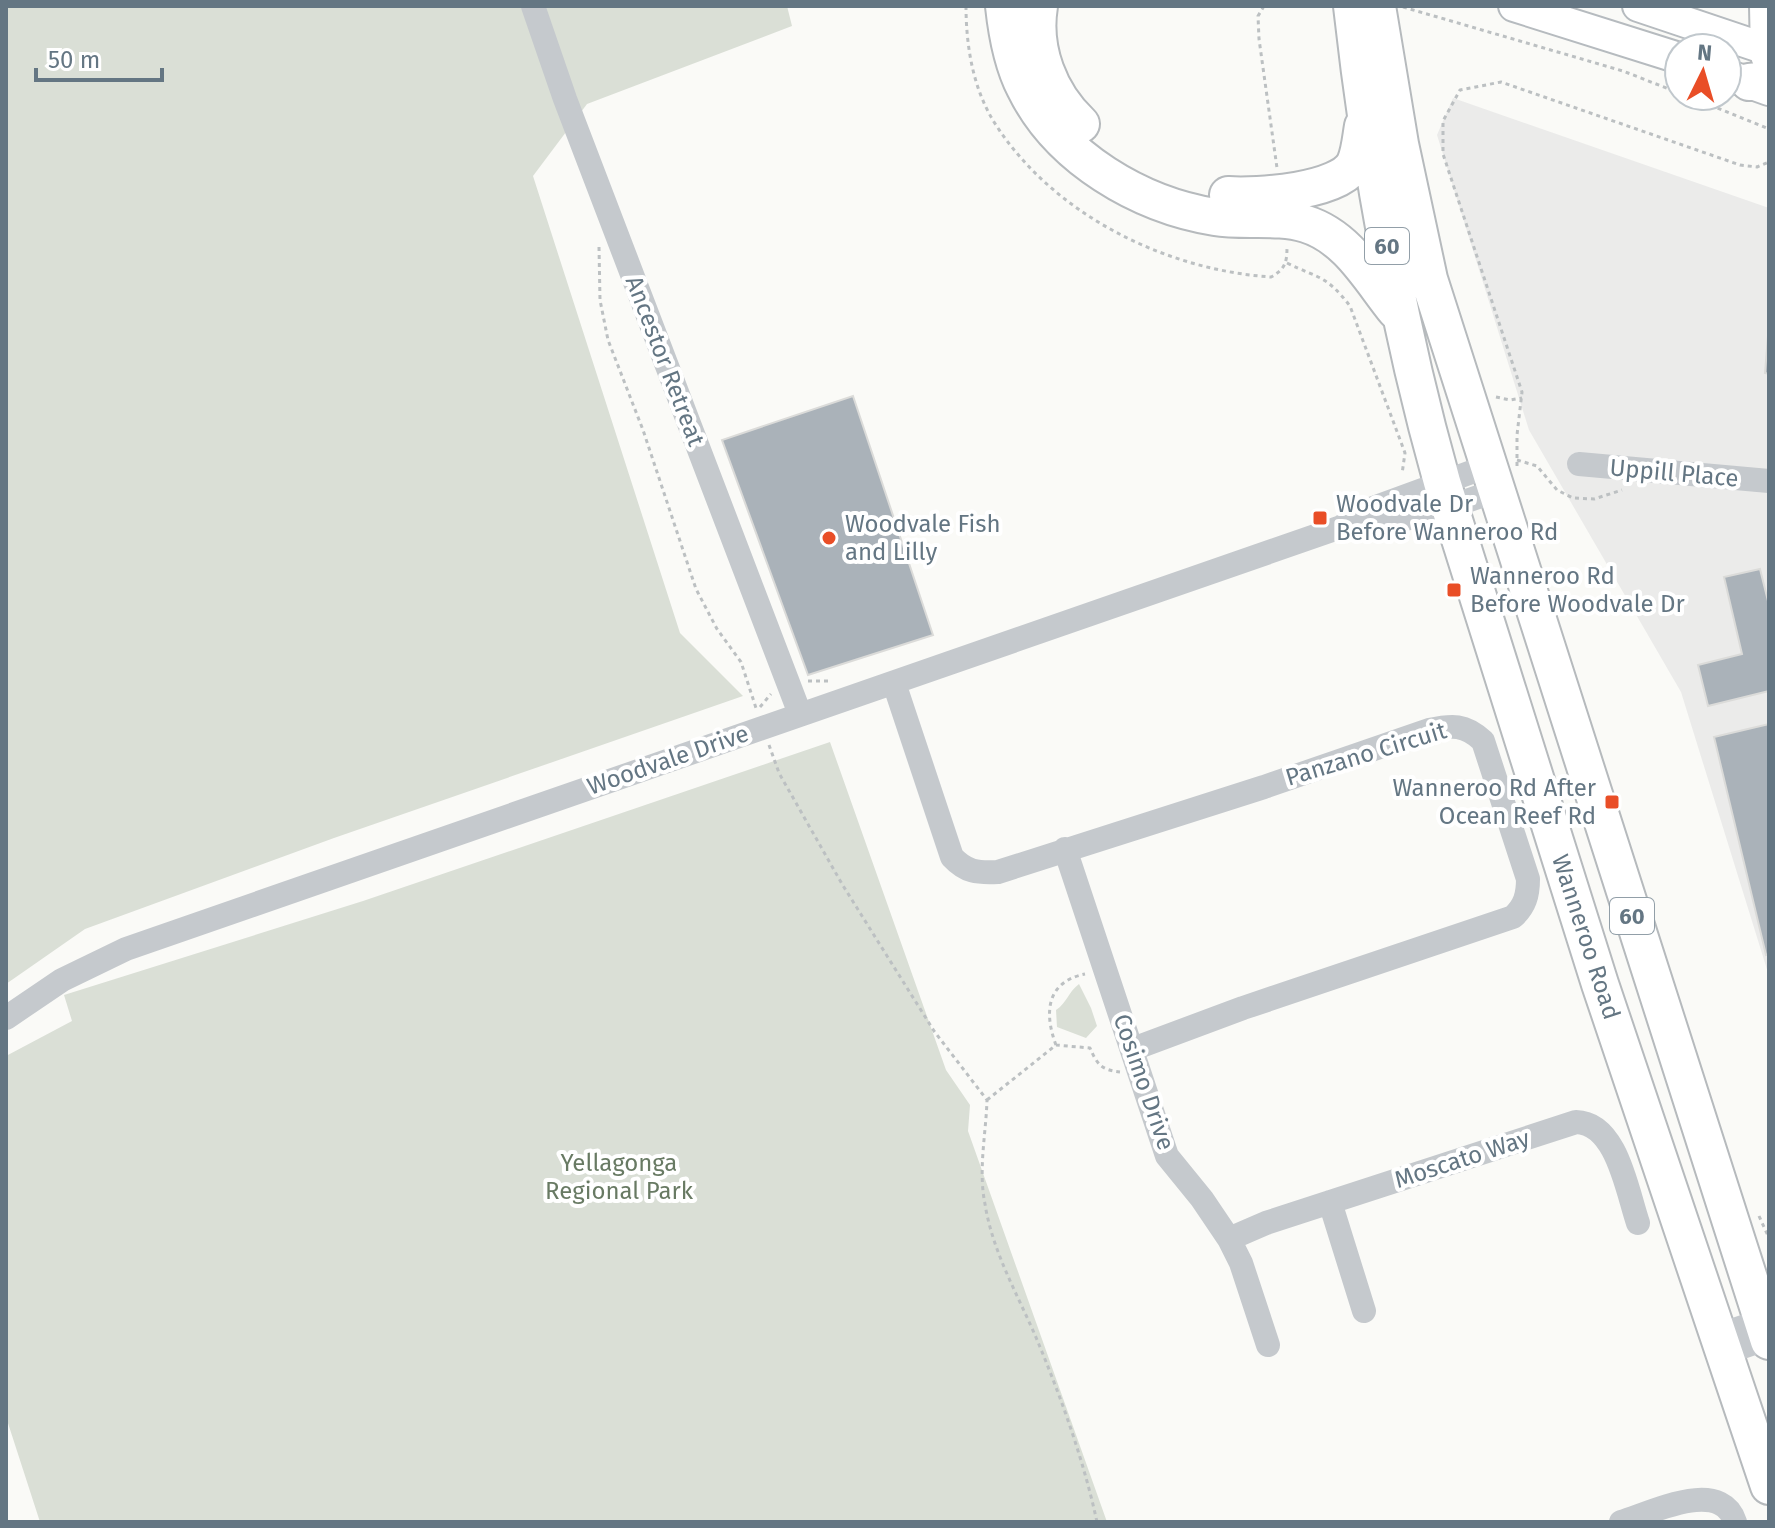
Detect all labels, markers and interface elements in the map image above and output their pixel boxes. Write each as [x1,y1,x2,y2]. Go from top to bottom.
scale bar [36,32,162,82]
north arrow [1663,32,1743,112]
text: N [1696,38,1713,67]
text: 50 m [48,46,100,74]
road number: 60 [1365,228,1409,264]
street label: Ancestor Retreat [620,272,710,450]
street label: Uppill Place [1608,453,1740,493]
place label: Woodvale Dr Before Wanneroo Rd [1336,490,1558,546]
marker: Woodvale Dr Before Wanneroo Rd [1311,509,1329,527]
place label: Woodvale Fish and Lilly [845,510,1001,566]
marker: Woodvale Fish and Lilly [820,529,838,547]
place label: Wanneroo Rd Before Woodvale Dr [1470,562,1685,618]
marker: Wanneroo Rd Before Woodvale Dr [1445,581,1463,599]
street label: Panzano Circuit [1282,716,1450,792]
street label: Woodvale Drive [584,719,752,801]
place label: Wanneroo Rd After Ocean Reef Rd [1392,774,1597,830]
marker: Wanneroo Rd After Ocean Reef Rd [1603,793,1621,811]
street label: Wanneroo Road [1546,851,1626,1023]
road number: 60 [1610,898,1654,934]
street label: Cosimo Drive [1108,1010,1180,1154]
street label: Moscato Way [1391,1124,1533,1194]
park label: Yellagonga Regional Park [545,1149,694,1205]

